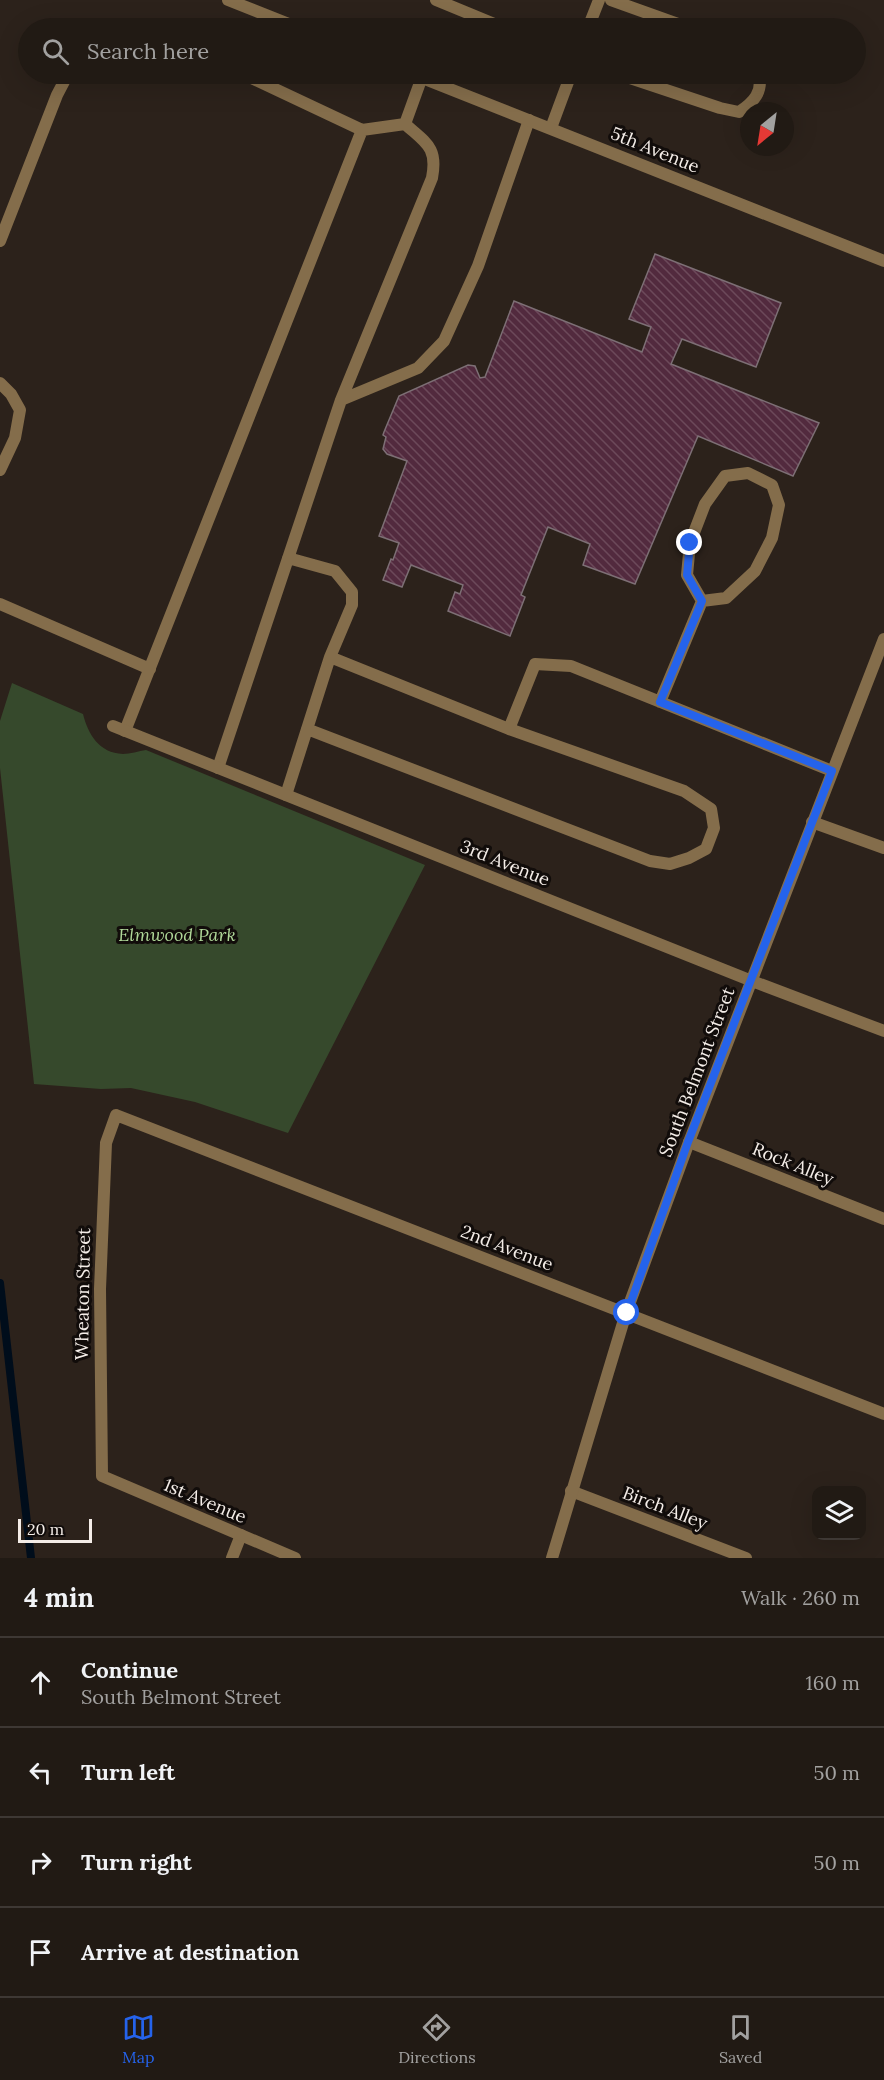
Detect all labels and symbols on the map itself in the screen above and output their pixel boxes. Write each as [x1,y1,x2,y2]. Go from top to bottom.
north arrow [740,102,794,156]
street label: 5th Avenue [608,121,703,178]
route end [676,529,702,555]
street label: 3rd Avenue [457,834,553,891]
park label: Elmwood Park [118,923,236,946]
street label: South Belmont Street [654,984,740,1160]
street label: Rock Alley [749,1137,838,1190]
street label: 2nd Avenue [458,1219,557,1276]
street label: Wheaton Street [70,1228,95,1360]
route start [613,1299,639,1325]
street label: 1st Avenue [160,1473,250,1528]
street label: Birch Alley [619,1481,711,1534]
scale bar [18,1516,92,1544]

